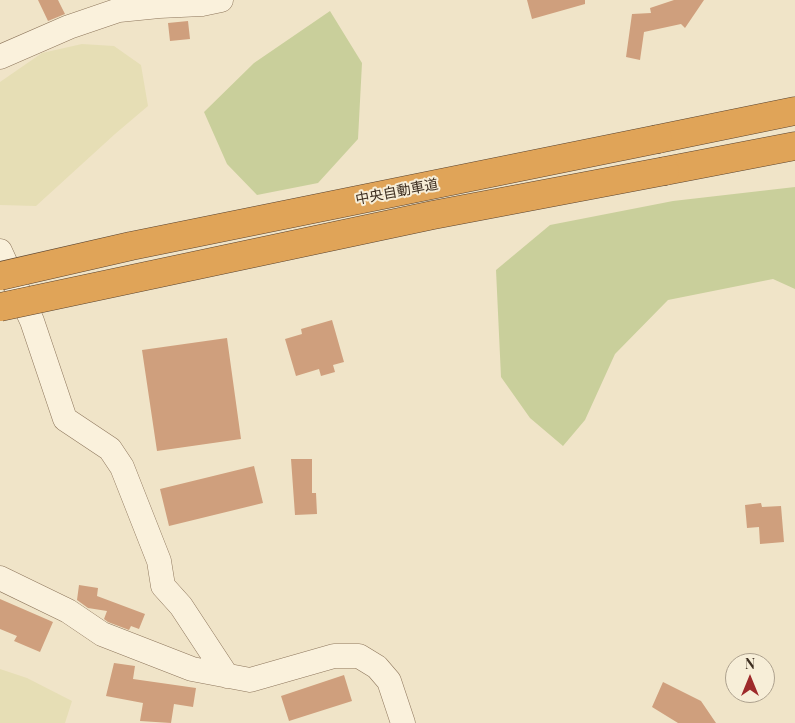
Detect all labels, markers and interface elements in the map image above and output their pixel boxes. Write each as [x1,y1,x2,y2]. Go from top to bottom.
street label: 中央自動車道 [354,176,440,208]
north arrow [725,653,775,703]
text: N [745,654,755,673]

